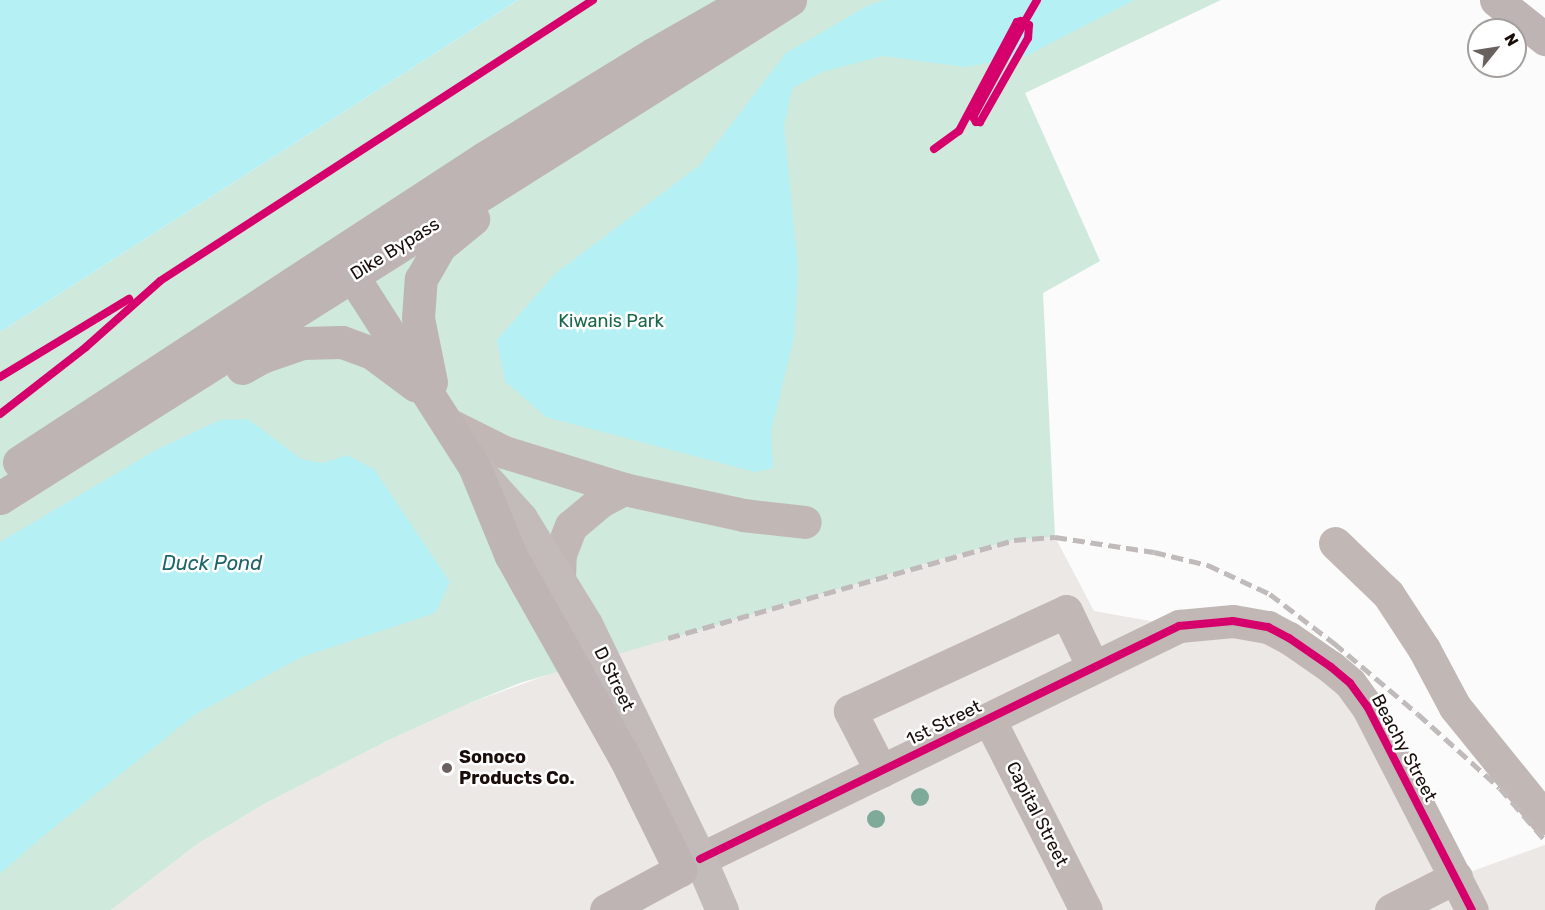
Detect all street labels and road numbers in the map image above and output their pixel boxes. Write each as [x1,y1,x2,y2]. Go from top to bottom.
street label: Dike Bypass [346,213,444,285]
street label: D Street [589,643,639,715]
street label: Beachy Street [1367,690,1441,806]
street label: 1st Street [903,696,985,750]
street label: Capital Street [1001,758,1073,870]

